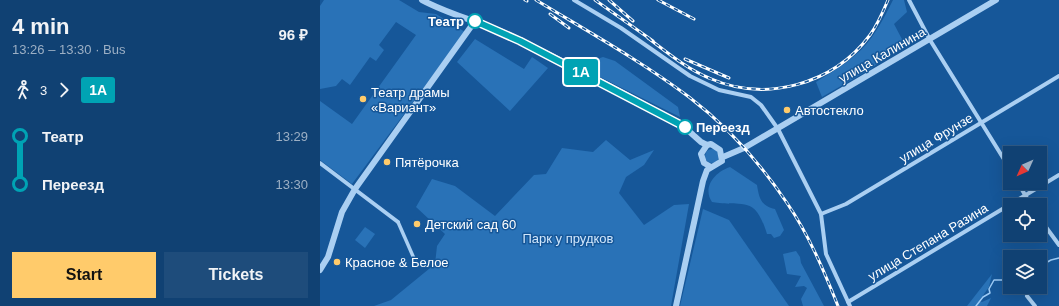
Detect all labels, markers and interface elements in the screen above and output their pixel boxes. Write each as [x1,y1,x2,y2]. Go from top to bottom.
marker: Театр [467,13,483,29]
text: 4 min [12,14,69,39]
place label: Театр [428,14,464,29]
street label: улица Калинина [836,24,929,86]
text: 96 ₽ [278,26,308,43]
text: 13:26 – 13:30 · Bus [12,42,125,57]
line badge: 1А [563,59,599,85]
text: 1А [572,64,590,80]
icon: walk [12,79,34,101]
icon: forward [53,79,75,101]
text: 1А [89,82,107,98]
text: 3 [40,83,47,98]
place label: Театр драмы «Вариант» [371,85,450,115]
marker: Театр драмы «Вариант» [358,94,368,104]
place label: Автостекло [795,103,864,118]
marker: Автостекло [782,105,792,115]
street label: улица Фрунзе [897,110,975,166]
marker: Переезд [677,119,693,135]
place label: Переезд [696,120,750,135]
text: Театр [42,128,84,145]
text: 13:29 [275,129,308,144]
north arrow [1003,146,1047,190]
map controls [1003,146,1047,294]
place label: Пятёрочка [395,155,459,170]
marker: Пятёрочка [382,157,392,167]
text: Переезд [42,176,104,193]
text: 13:30 [275,177,308,192]
button: locate [1003,198,1047,242]
street label: улица Степана Разина [865,200,991,284]
place label: Детский сад 60 [425,217,516,232]
marker: Детский сад 60 [412,219,422,229]
park label: Парк у прудков [523,231,614,246]
button: layers [1003,250,1047,294]
button: Start [12,252,156,298]
button: Tickets [164,252,308,298]
place label: Красное & Белое [345,255,449,270]
marker: Красное & Белое [332,257,342,267]

